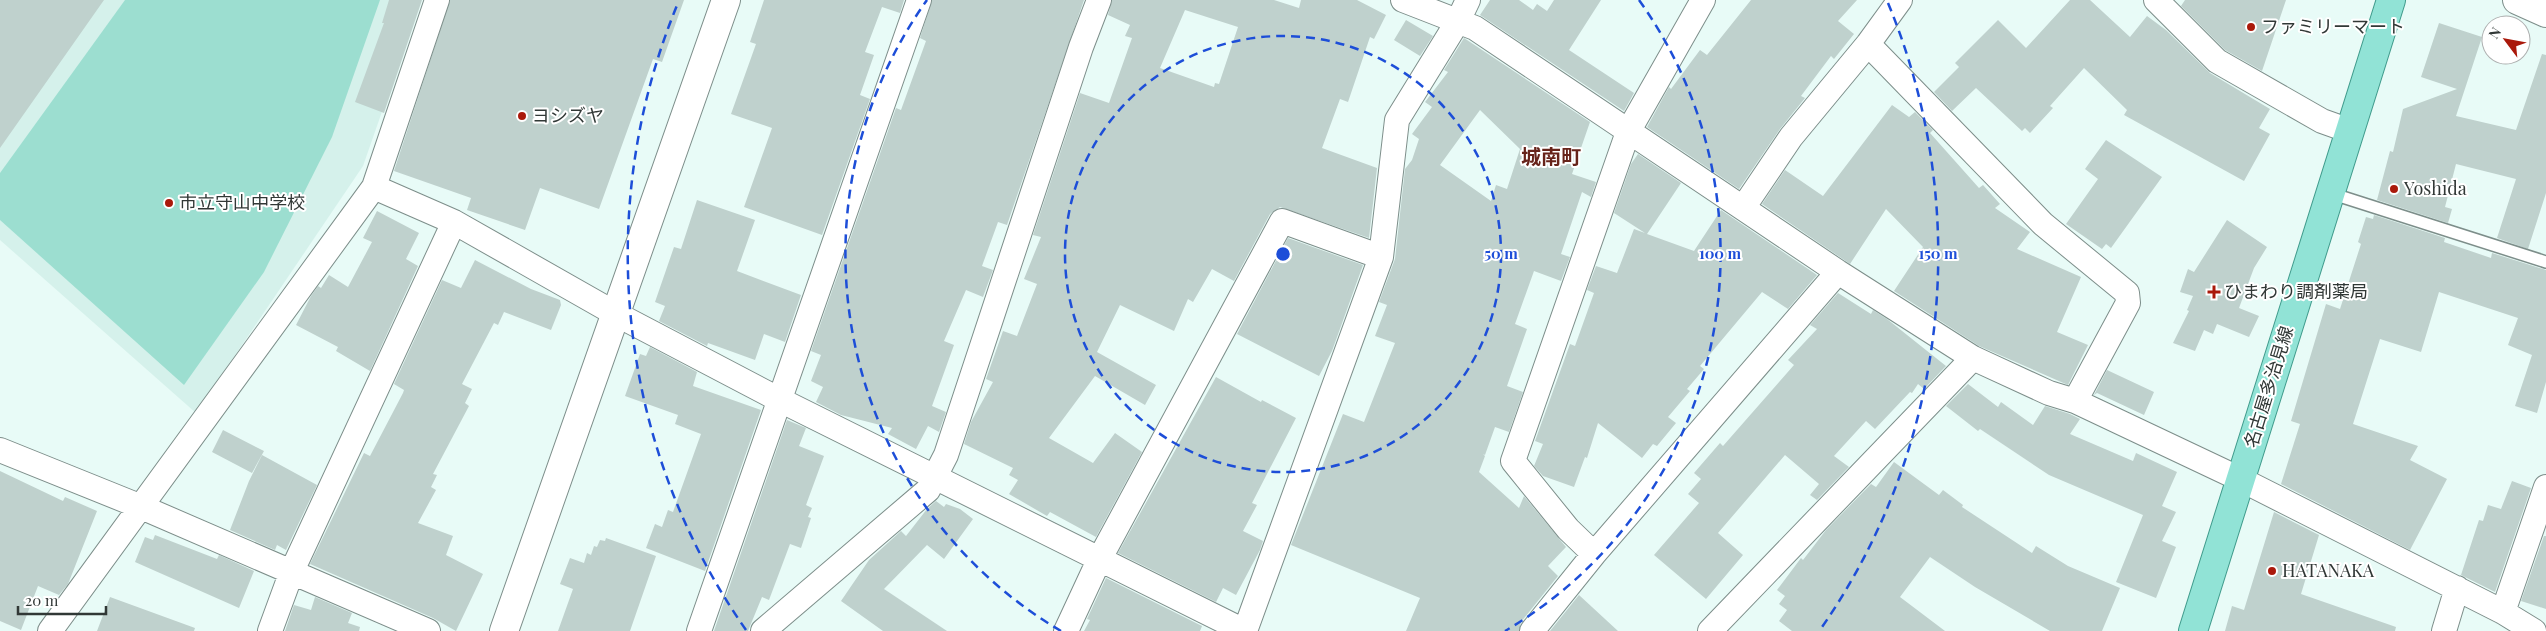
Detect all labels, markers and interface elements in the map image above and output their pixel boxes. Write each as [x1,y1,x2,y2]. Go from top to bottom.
place label: ファミリーマート [2261,14,2405,38]
north arrow [2481,15,2531,65]
marker: ファミリーマート [2245,21,2257,33]
text: N [2484,24,2505,42]
place label: ヨシズヤ [532,103,604,127]
marker: ヨシズヤ [516,110,528,122]
district label: 城南町 [1521,142,1581,169]
place label: Yoshida [2403,176,2467,200]
marker: Yoshida [2388,183,2400,195]
place label: 市立守山中学校 [179,190,305,214]
marker: 市立守山中学校 [163,197,175,209]
text: 50 m [1484,243,1518,263]
text: 100 m [1699,243,1742,263]
text: 150 m [1918,243,1958,263]
centre of rings [1274,245,1292,263]
place label: ひまわり調剤薬局 [2224,279,2368,303]
marker: ひまわり調剤薬局 [2208,286,2220,298]
street label: 名古屋多治見線 [2238,323,2298,450]
place label: HATANAKA [2282,558,2375,582]
marker: HATANAKA [2266,565,2278,577]
scale bar [18,584,105,616]
text: 20 m [25,590,59,610]

